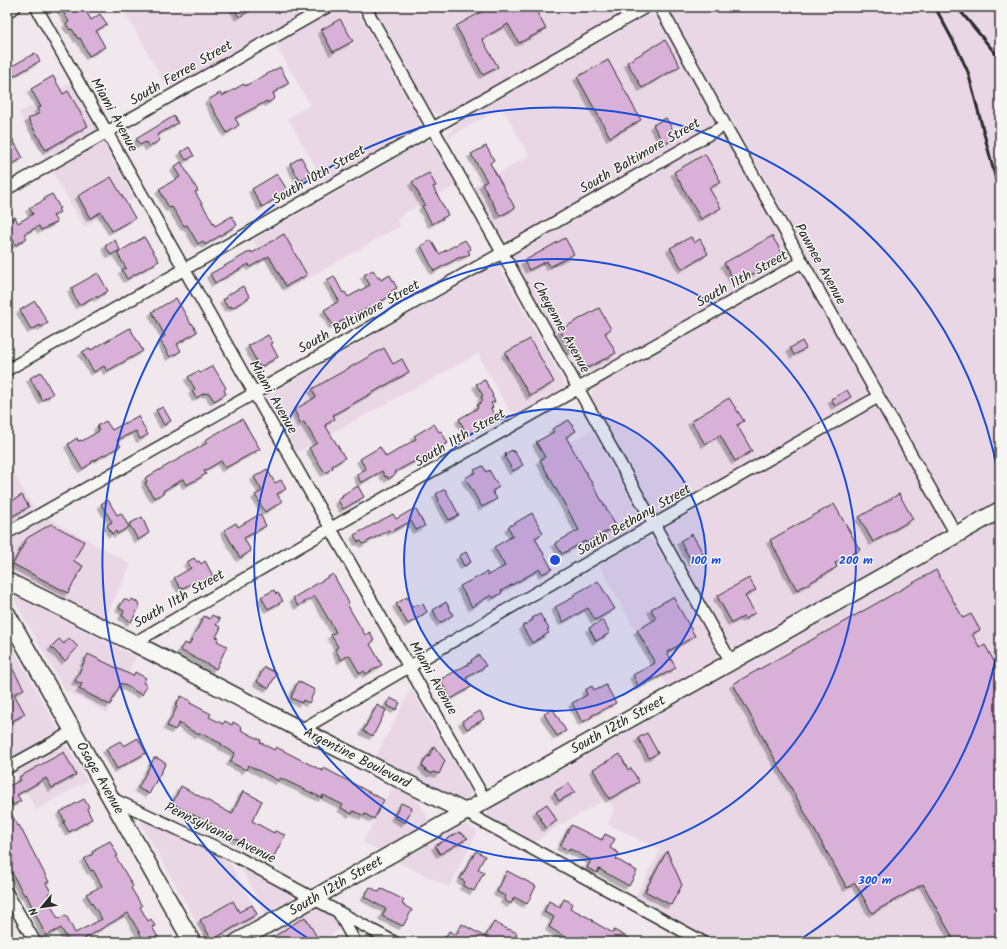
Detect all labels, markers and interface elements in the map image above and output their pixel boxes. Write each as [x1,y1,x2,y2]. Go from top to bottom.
street label: South Ferree Street [125,34,237,111]
street label: Miami Avenue [84,74,144,157]
street label: South Baltimore Street [576,112,705,200]
street label: South 10th Street [268,139,370,211]
street label: Pawnee Avenue [788,219,852,310]
street label: South 11th Street [692,244,792,313]
street label: South Baltimore Street [294,274,424,360]
street label: Cheyenne Avenue [526,277,596,378]
street label: Miami Avenue [243,356,303,439]
street label: South 11th Street [410,403,510,473]
street label: South Bethany Street [573,478,696,562]
text: 100 m [691,551,721,570]
text: 200 m [839,551,873,570]
centre of rings [548,553,562,567]
street label: South 11th Street [129,564,229,634]
street label: Miami Avenue [403,637,463,720]
street label: South 12th Street [566,689,670,760]
street label: Argentine Boulevard [300,722,415,795]
street label: Osage Avenue [70,737,130,819]
street label: Pennsylvania Avenue [161,796,280,870]
street label: South 12th Street [285,850,388,922]
text: 300 m [857,871,892,890]
north arrow [22,887,62,927]
text: N [25,904,44,919]

